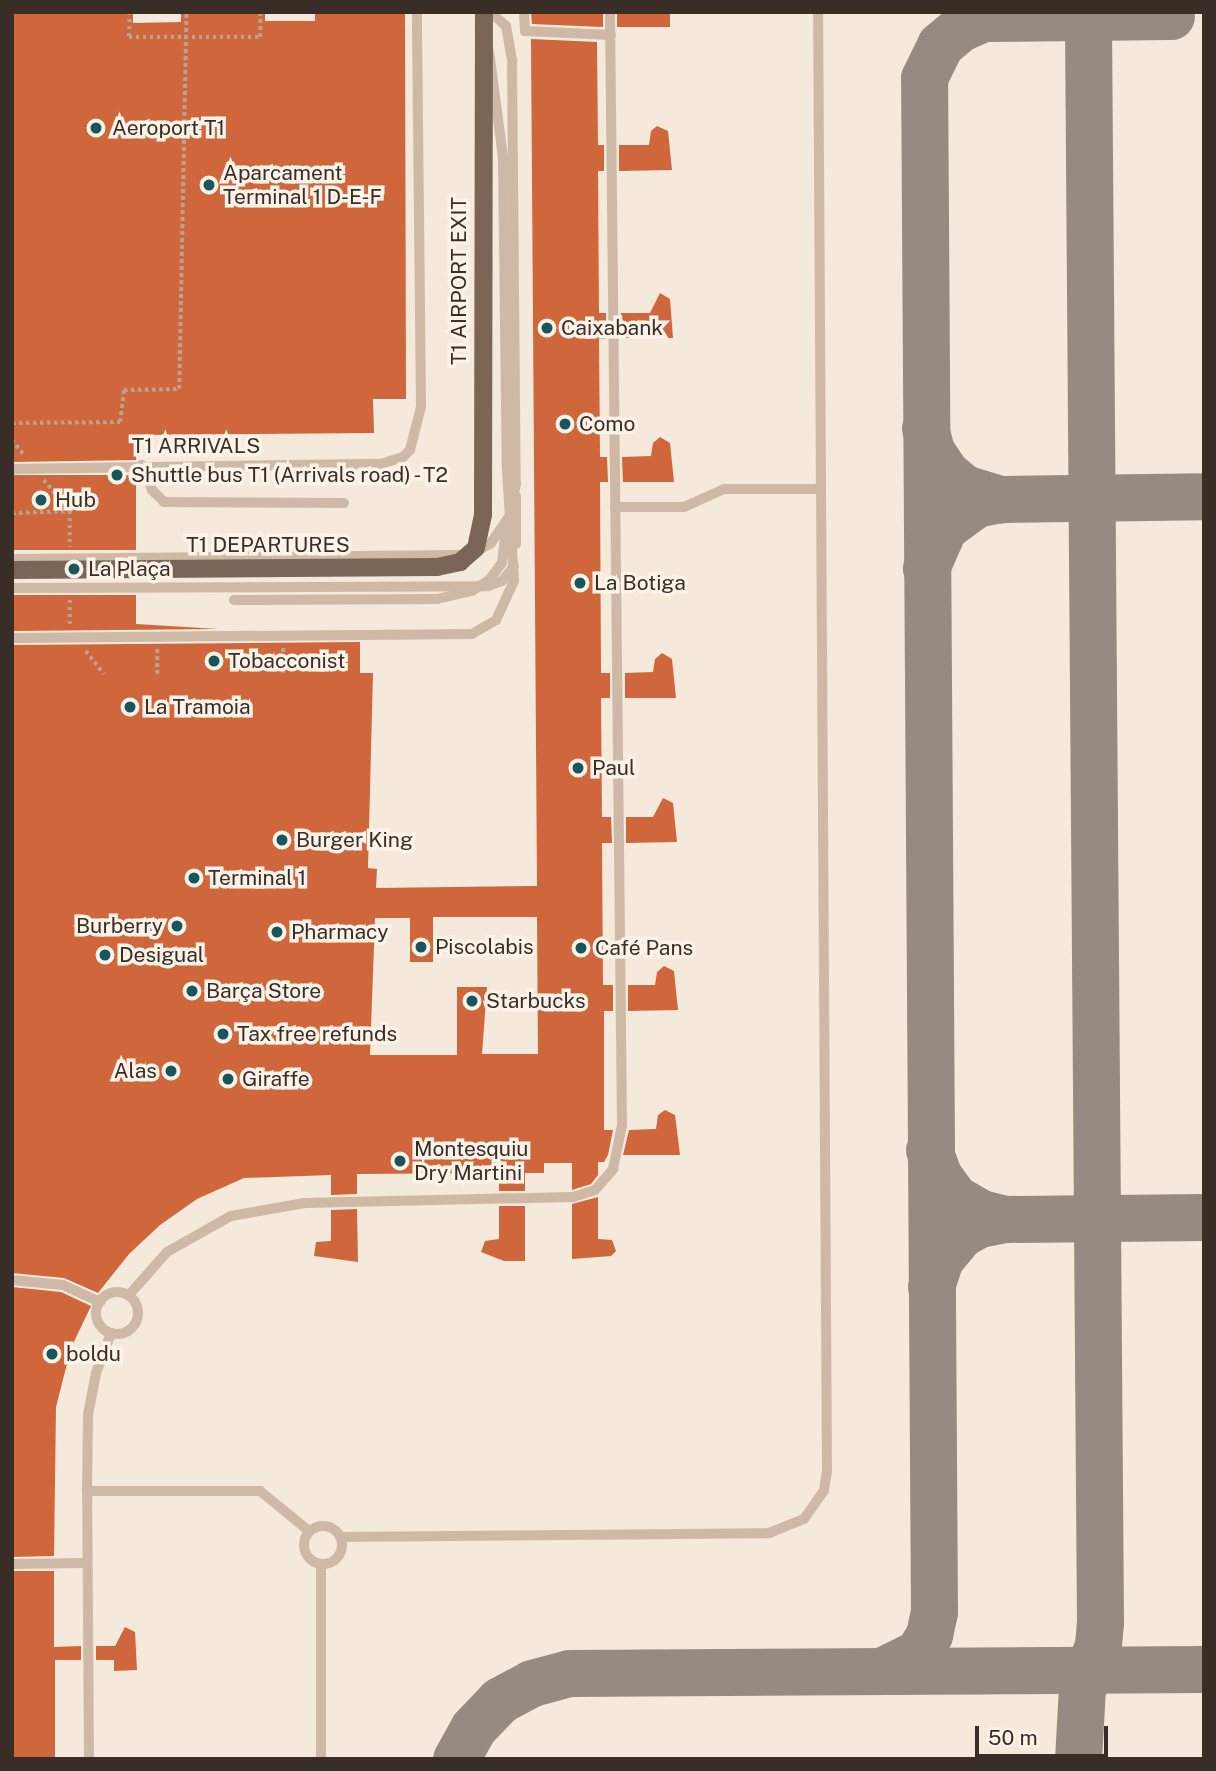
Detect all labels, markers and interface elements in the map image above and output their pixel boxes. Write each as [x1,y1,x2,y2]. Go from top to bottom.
place label: Aeroport T1 [112,115,225,141]
marker: Aeroport T1 [86,118,106,138]
place label: Aparcament Terminal 1 D-E-F [223,160,382,210]
marker: Aparcament Terminal 1 D-E-F [201,177,217,193]
street label: T1 AIRPORT EXIT [446,197,472,365]
place label: Caixabank [561,315,663,341]
marker: Caixabank [539,320,555,336]
place label: Como [579,411,635,437]
marker: Como [557,416,573,432]
street label: T1 ARRIVALS [132,433,260,459]
place label: Shuttle bus T1 (Arrivals road) - T2 [131,462,454,488]
marker: Shuttle bus T1 (Arrivals road) - T2 [109,467,125,483]
place label: Hub [55,487,96,513]
marker: Hub [33,492,49,508]
street label: T1 DEPARTURES [186,532,350,558]
place label: La Plaça [88,556,171,582]
marker: La Plaça [66,561,82,577]
place label: La Botiga [594,570,686,596]
marker: La Botiga [572,575,588,591]
place label: Tobacconist [228,648,345,674]
marker: Tobacconist [206,653,222,669]
place label: La Tramoia [144,694,251,720]
marker: La Tramoia [122,699,138,715]
place label: Paul [592,755,635,781]
marker: Paul [570,760,586,776]
place label: Burger King [296,827,413,853]
marker: Burger King [274,832,290,848]
place label: Terminal 1 [208,865,306,891]
marker: Terminal 1 [186,870,202,886]
place label: Burberry [76,913,163,939]
marker: Burberry [169,918,185,934]
place label: Pharmacy [291,919,389,945]
marker: Pharmacy [269,924,285,940]
place label: Piscolabis [435,934,534,960]
place label: Café Pans [595,935,693,961]
marker: Piscolabis [413,939,429,955]
marker: Café Pans [573,940,589,956]
place label: Desigual [119,942,204,968]
marker: Desigual [97,947,113,963]
place label: Barça Store [206,978,321,1004]
marker: Barça Store [184,983,200,999]
place label: Starbucks [486,988,586,1014]
marker: Starbucks [464,993,480,1009]
place label: Tax free refunds [237,1021,397,1047]
marker: Tax free refunds [215,1026,231,1042]
place label: Alas [114,1058,157,1084]
marker: Alas [163,1063,179,1079]
place label: Giraffe [242,1066,310,1092]
marker: Giraffe [220,1071,236,1087]
place label: Montesquiu Dry Martini [414,1136,529,1186]
marker: Montesquiu Dry Martini [392,1153,408,1169]
place label: boldu [66,1341,121,1367]
marker: boldu [44,1346,60,1362]
scale bar [978,1712,1111,1756]
text: 50 m [988,1725,1038,1750]

